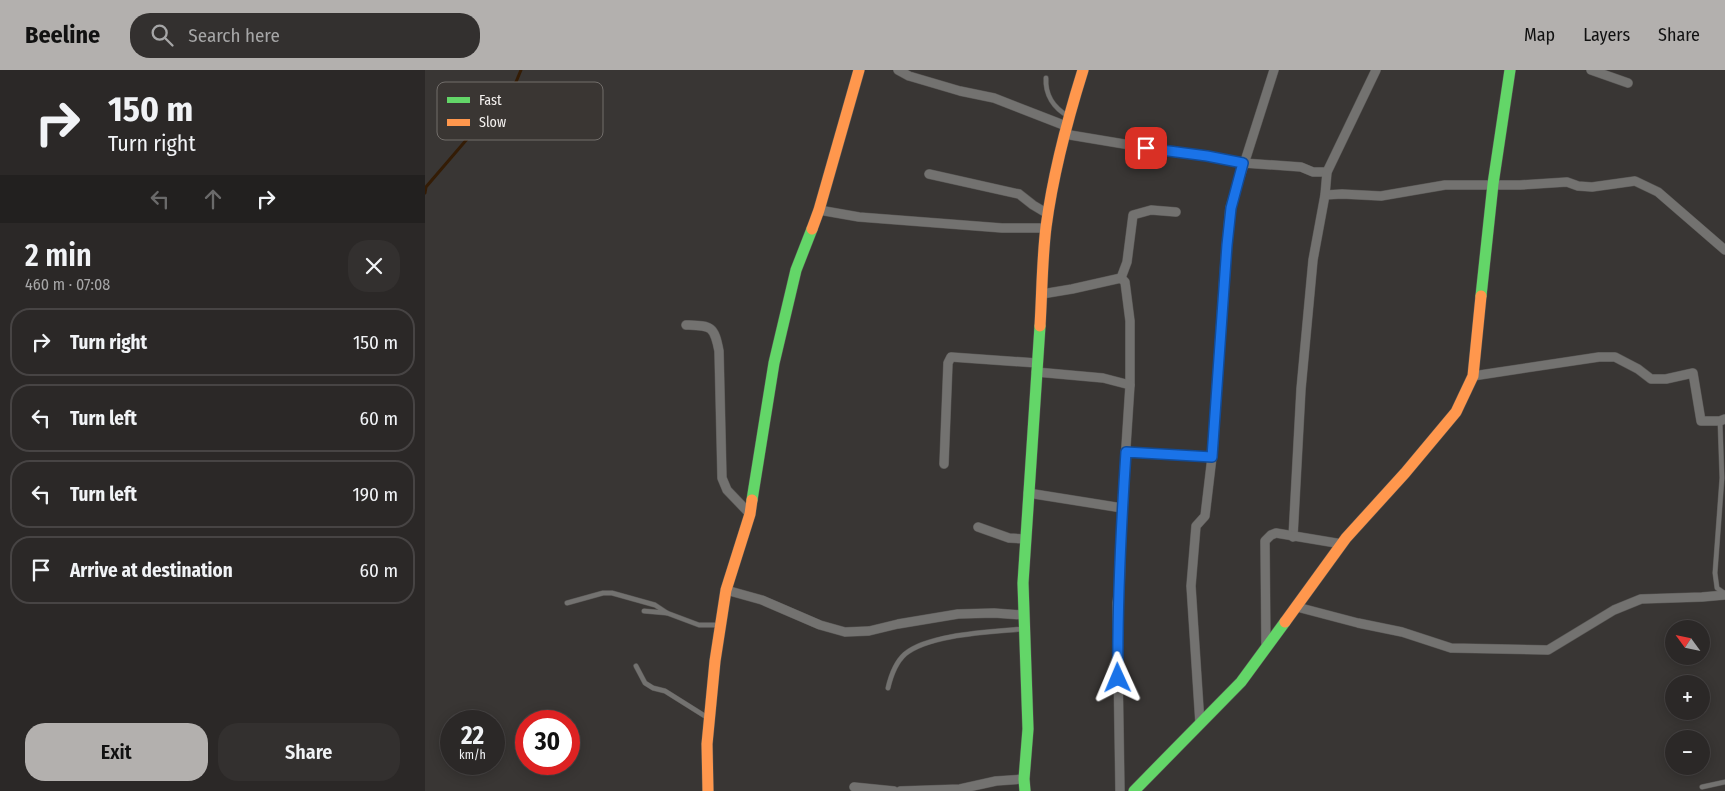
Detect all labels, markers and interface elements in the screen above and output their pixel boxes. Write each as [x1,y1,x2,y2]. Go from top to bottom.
search box [130,13,480,58]
text: Beeline [25,21,100,49]
icon: search [148,21,176,49]
text: Search here [188,24,280,47]
text: Map [1524,24,1555,46]
text: Layers [1583,24,1630,46]
text: Share [1658,24,1700,46]
legend [437,82,603,140]
text: 150 m [108,88,193,130]
icon: right [25,90,90,155]
text: Fast [479,92,502,109]
text: Slow [479,114,506,131]
pin [1125,127,1167,169]
text: Turn right [108,130,196,157]
icon: arrive [1132,134,1160,162]
icon: left [146,185,174,213]
icon: ahead [199,185,227,213]
icon: right [252,185,280,213]
text: 2 min [25,238,92,274]
button: close [348,240,400,292]
text: 460 m · 07:08 [25,275,110,294]
icon: right [27,328,55,356]
text: Turn right [70,331,147,354]
text: 150 m [353,331,398,354]
icon: left [27,404,55,432]
text: Turn left [70,407,137,430]
text: 60 m [360,407,398,430]
icon: left [27,480,55,508]
text: Turn left [70,483,137,506]
text: 190 m [352,483,398,506]
icon: arrive [27,556,55,584]
text: Arrive at destination [70,559,233,582]
text: 60 m [360,559,398,582]
north arrow [1665,620,1710,665]
map controls [1665,620,1710,775]
position arrow [1091,651,1143,703]
button: + [1665,675,1710,720]
speed limit sign: 30 [515,710,580,775]
text: 22 [461,721,484,751]
button: Exit [25,723,208,781]
button: Share [218,723,400,781]
button: − [1665,730,1710,775]
text: km/h [459,748,486,762]

